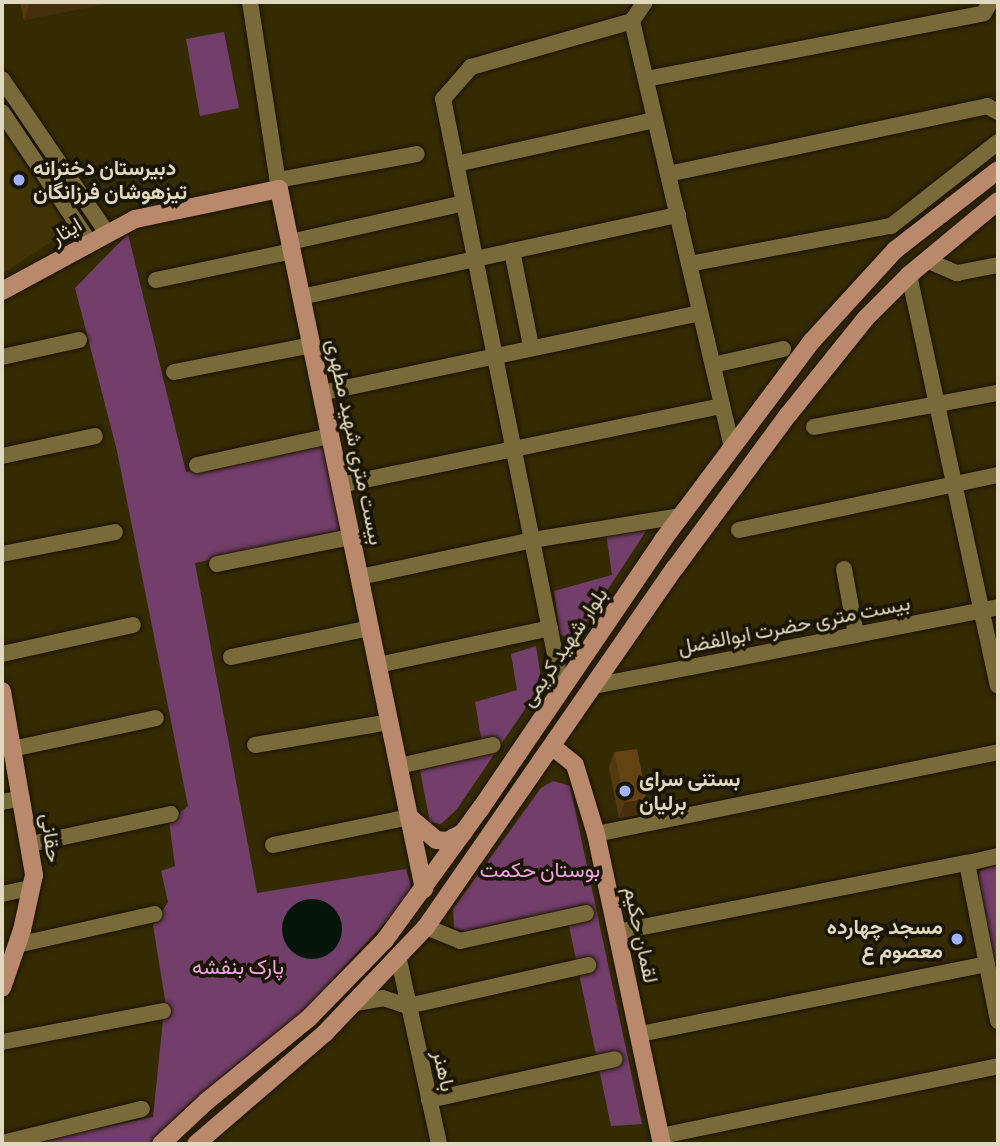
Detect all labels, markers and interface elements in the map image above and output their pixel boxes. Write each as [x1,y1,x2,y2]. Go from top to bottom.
place label: دبیرستان دخترانه تیزهوشان فرزانگان [33,155,187,205]
marker: دبیرستان دخترانه تیزهوشان فرزانگان [11,172,27,188]
street label: ایثار [46,212,86,250]
street label: بیست متری شهید مطهری [321,337,389,547]
street label: بلوار شهید کریمی [515,583,613,711]
street label: بیست متری حضرت ابوالفضل [676,590,912,660]
place label: بستنی سرای برلیان [639,766,741,816]
marker: بستنی سرای برلیان [617,783,633,799]
street label: حقانی [35,812,67,864]
park label: بوستان حکمت [480,857,600,883]
street label: لقمان حکیم [618,884,664,986]
place label: مسجد چهارده معصوم ع [827,914,943,964]
marker: مسجد چهارده معصوم ع [949,931,965,947]
park label: پارک بنفشه [192,954,284,980]
street label: باهنر [427,1048,461,1094]

